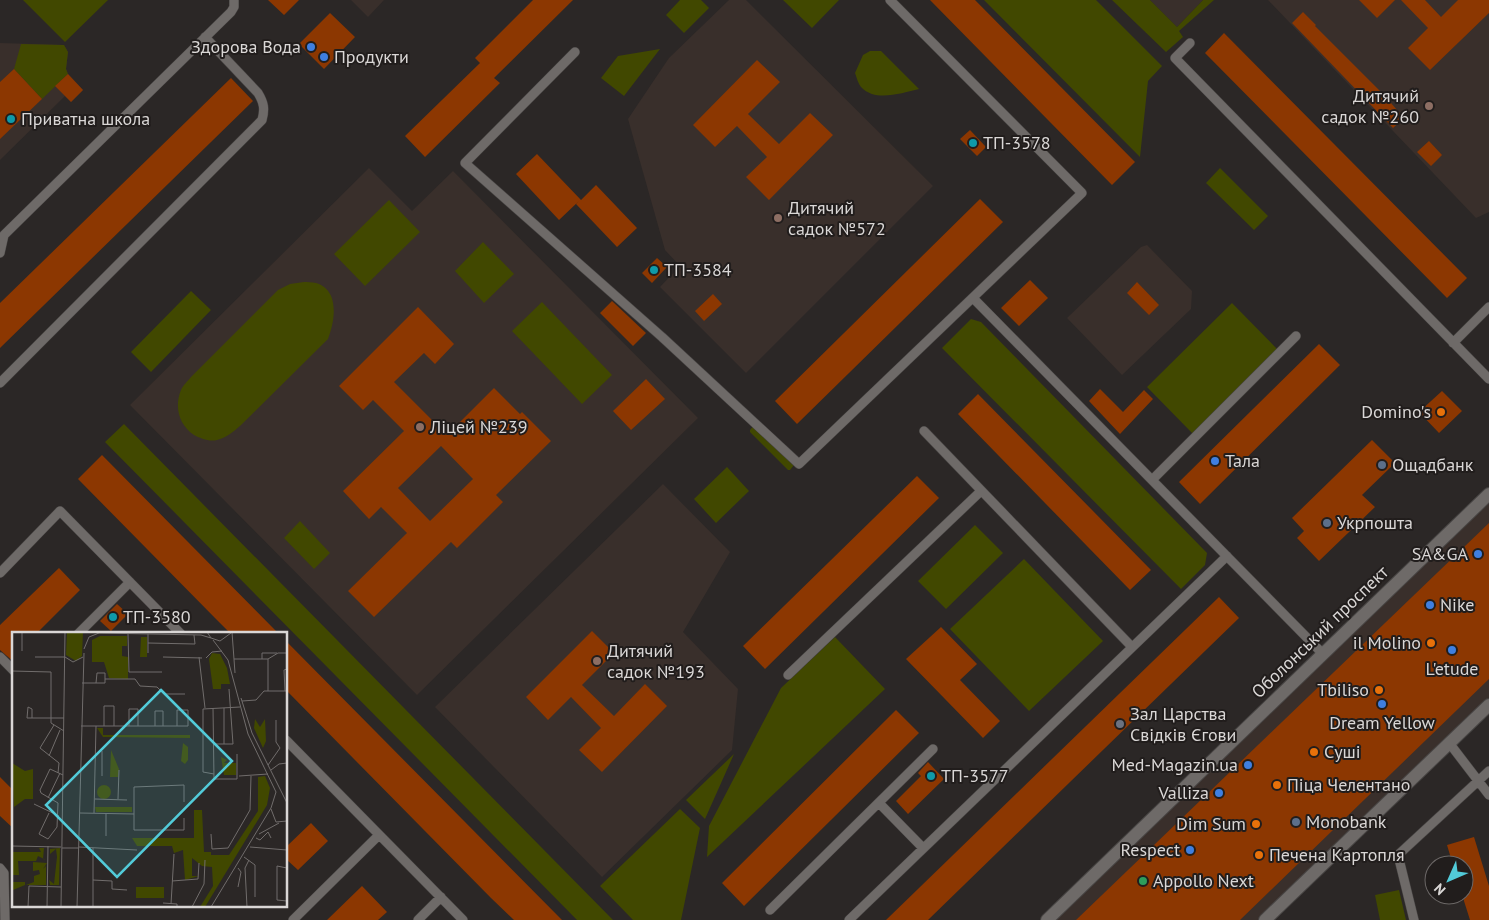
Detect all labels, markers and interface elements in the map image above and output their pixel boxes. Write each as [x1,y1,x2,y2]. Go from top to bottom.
place label: Здорова Вода [191,35,301,58]
marker: Здорова Вода [305,41,317,53]
place label: Продукти [334,45,409,68]
marker: Продукти [318,51,330,63]
place label: Дитячий садок №260 [1321,84,1419,128]
marker: Дитячий садок №260 [1423,100,1435,112]
place label: Приватна школа [21,107,150,130]
marker: Приватна школа [5,113,17,125]
place label: ТП-3578 [983,131,1051,154]
marker: ТП-3578 [967,137,979,149]
place label: Дитячий садок №572 [788,196,886,240]
marker: Дитячий садок №572 [772,212,784,224]
place label: ТП-3584 [664,258,732,281]
marker: ТП-3584 [648,264,660,276]
place label: Domino's [1361,400,1431,423]
marker: Domino's [1435,406,1447,418]
place label: Ліцей №239 [429,415,528,438]
marker: Ліцей №239 [414,421,426,433]
place label: Тала [1225,449,1260,472]
place label: Ощадбанк [1392,453,1474,476]
marker: Тала [1209,455,1221,467]
marker: Ощадбанк [1376,459,1388,471]
place label: Укрпошта [1337,511,1413,534]
marker: Укрпошта [1321,517,1333,529]
place label: SA&GA [1412,542,1468,565]
marker: SA&GA [1472,548,1484,560]
street label: Оболонський проспект [1247,560,1393,703]
place label: Nike [1440,593,1475,616]
marker: Nike [1424,599,1436,611]
place label: ТП-3580 [123,605,191,628]
marker: ТП-3580 [107,611,119,623]
place label: il Molino [1353,631,1421,654]
inset map [12,632,288,908]
marker: il Molino [1425,637,1437,649]
place label: Дитячий садок №193 [607,639,705,683]
marker: L'etude [1446,644,1458,656]
marker: Дитячий садок №193 [591,655,603,667]
place label: L'etude [1426,657,1478,680]
place label: Tbiliso [1317,678,1369,701]
marker: Tbiliso [1373,684,1385,696]
marker: Dream Yellow [1376,698,1388,710]
place label: Зал Царства Свідків Єгови [1130,702,1236,746]
place label: Dream Yellow [1329,711,1436,734]
marker: Зал Царства Свідків Єгови [1114,718,1126,730]
place label: Суші [1324,740,1361,763]
marker: Суші [1308,746,1320,758]
place label: Med-Magazin.ua [1111,753,1238,776]
marker: Med-Magazin.ua [1242,759,1254,771]
place label: ТП-3577 [941,764,1009,787]
marker: ТП-3577 [925,770,937,782]
place label: Піца Челентано [1287,773,1410,796]
marker: Піца Челентано [1271,779,1283,791]
place label: Valliza [1157,781,1209,804]
marker: Valliza [1213,787,1225,799]
place label: Monobank [1306,810,1387,833]
place label: Dim Sum [1176,812,1246,835]
marker: Monobank [1290,816,1302,828]
marker: Dim Sum [1250,818,1262,830]
place label: Respect [1121,838,1180,861]
place label: Печена Картопля [1269,843,1405,866]
marker: Respect [1184,844,1196,856]
marker: Печена Картопля [1253,849,1265,861]
north arrow [1424,855,1474,905]
place label: Appollo Next [1153,869,1254,892]
marker: Appollo Next [1137,875,1149,887]
text: N [1430,880,1449,899]

